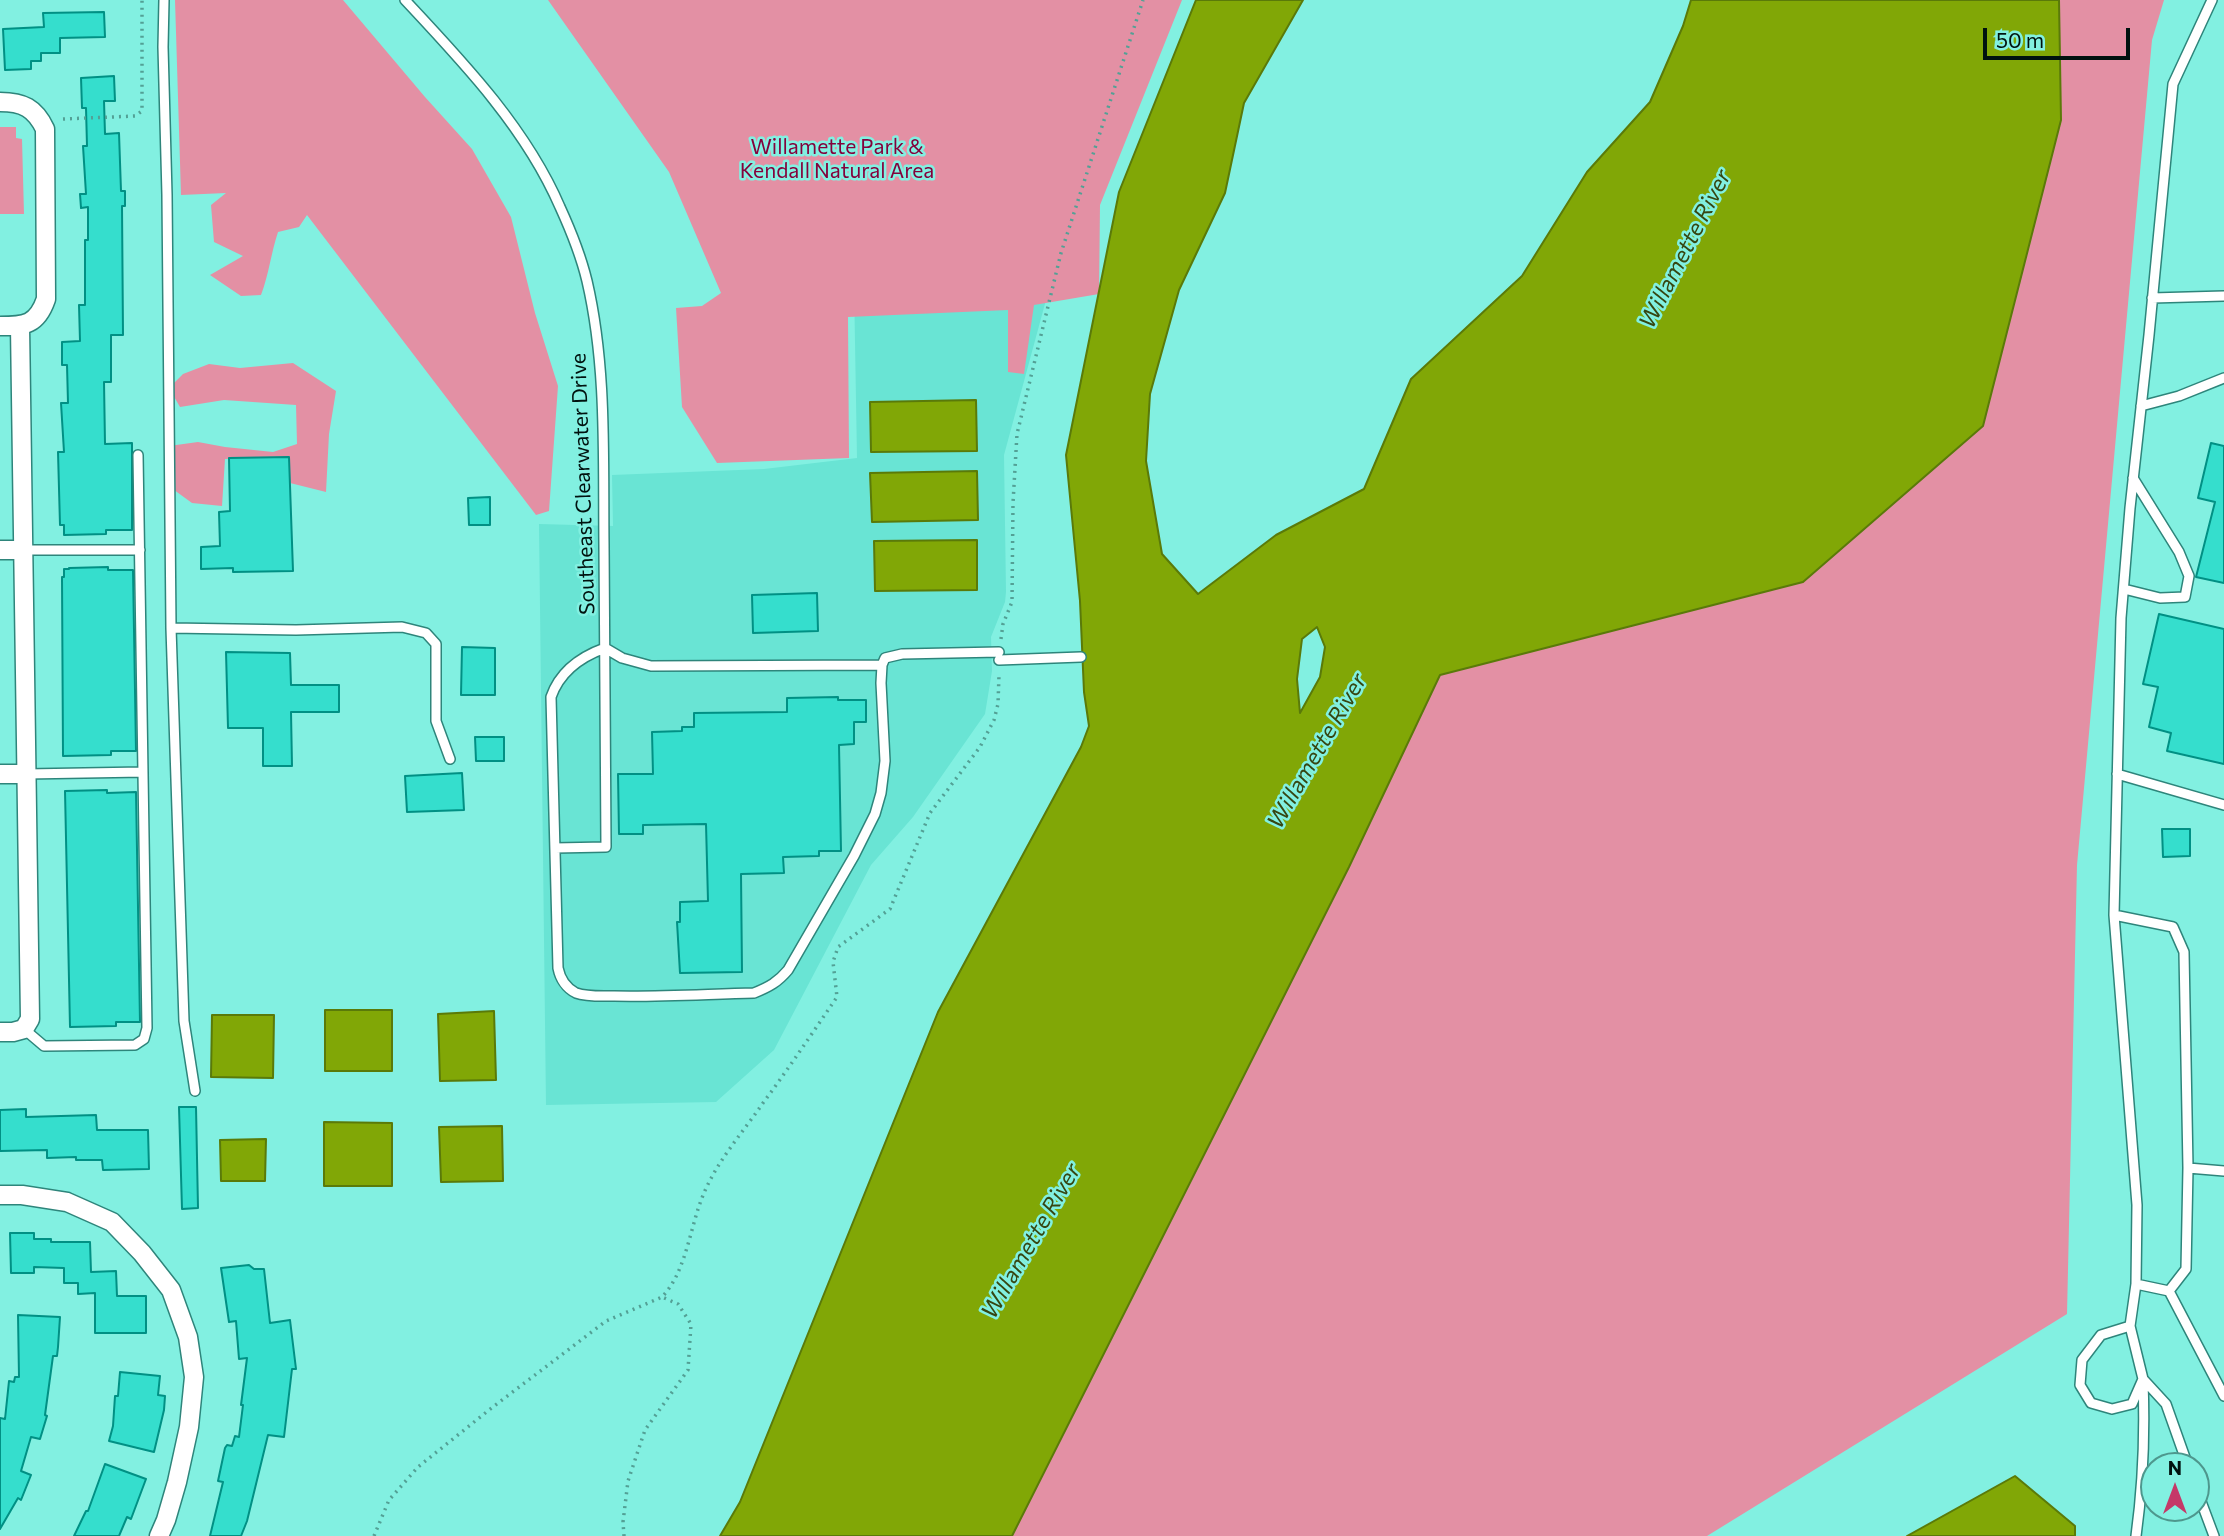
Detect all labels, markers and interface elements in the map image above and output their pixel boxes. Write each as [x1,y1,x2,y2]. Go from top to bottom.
scale bar [1986,14,2133,58]
text: 50 m [1996,27,2044,52]
park label: Willamette Park & Kendall Natural Area [740,134,934,184]
water label: Willamette River [1633,165,1737,333]
street label: Southeast Clearwater Drive [566,353,600,615]
water label: Willamette River [1261,669,1373,833]
water label: Willamette River [975,1159,1087,1323]
north arrow [2140,1452,2210,1522]
text: N [2168,1456,2182,1479]

